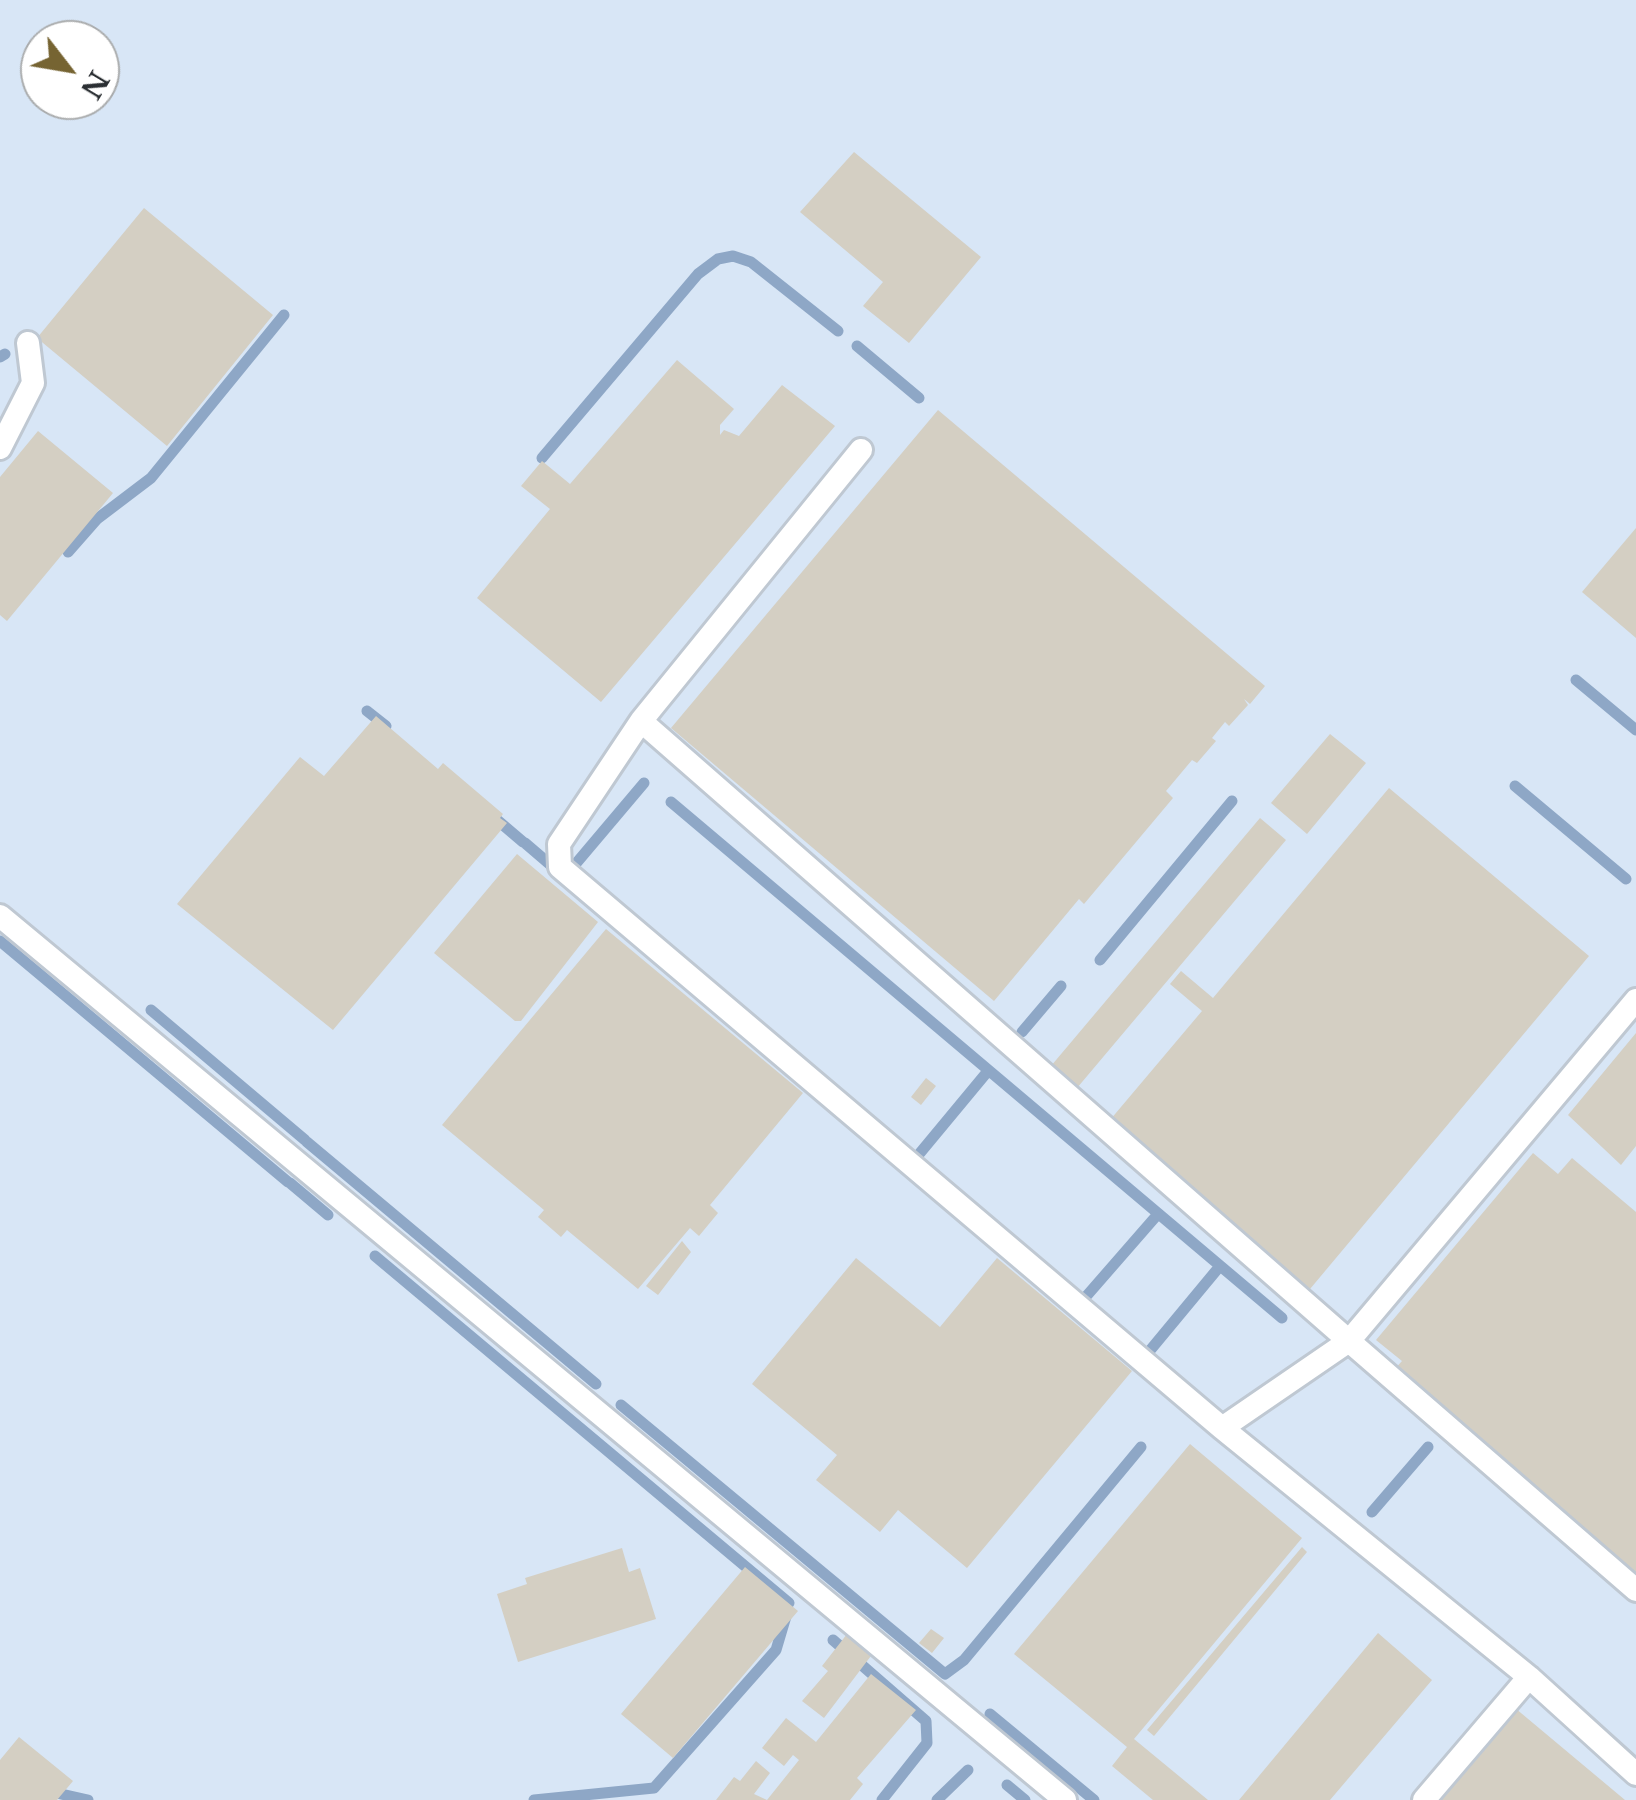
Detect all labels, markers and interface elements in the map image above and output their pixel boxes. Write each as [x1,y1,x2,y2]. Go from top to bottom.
north arrow [20,20,120,120]
text: N [73,64,116,105]

